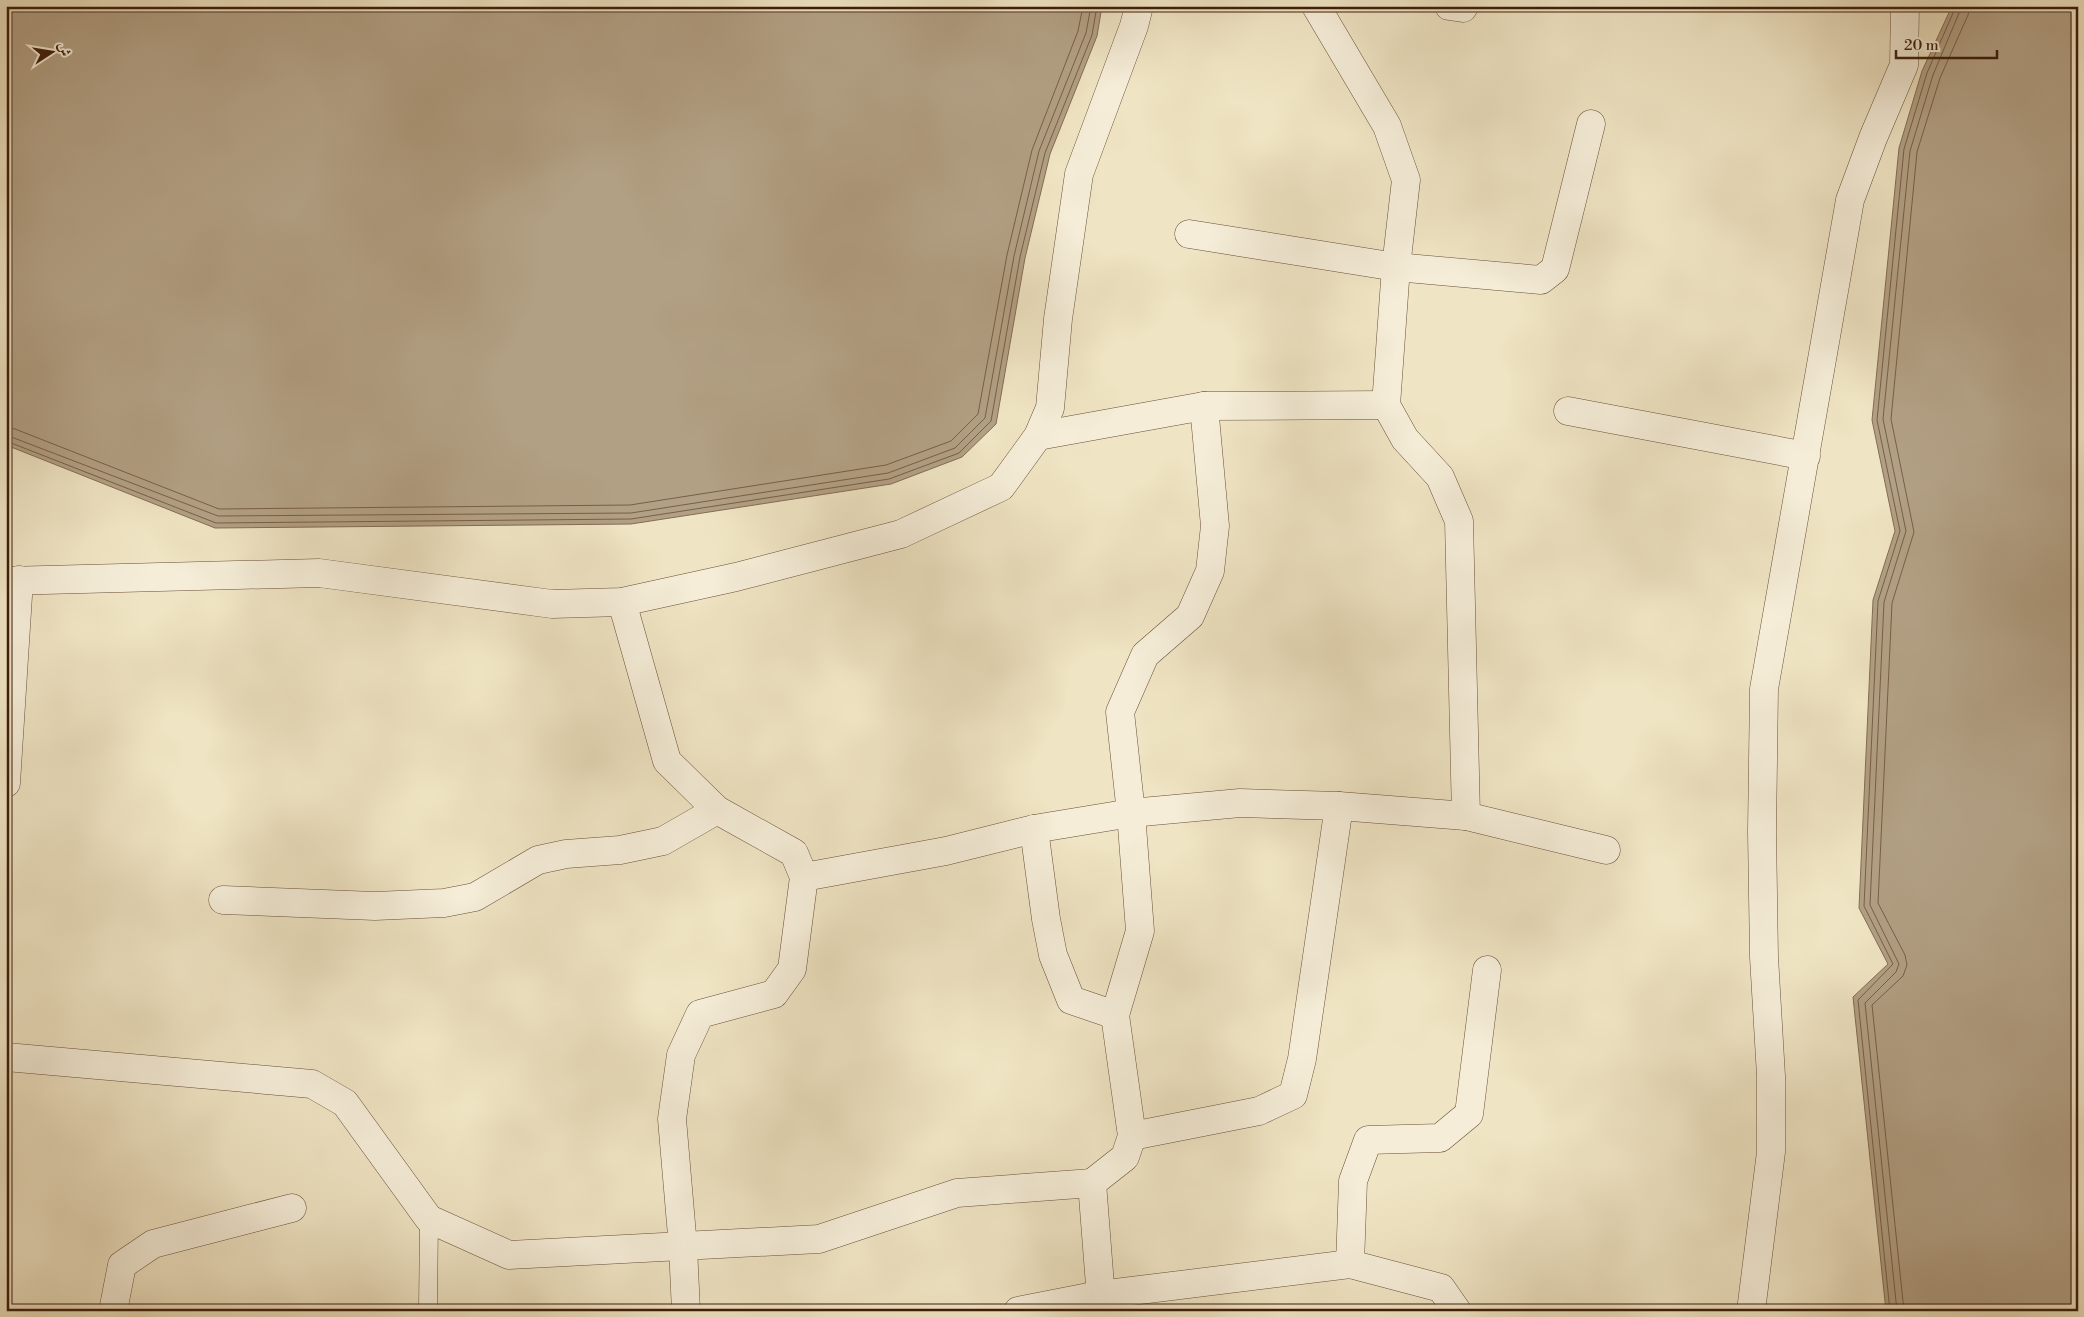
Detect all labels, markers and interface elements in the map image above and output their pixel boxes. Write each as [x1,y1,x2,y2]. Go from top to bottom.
north arrow [28,28,78,78]
scale bar [1896,28,1998,60]
text: 20 m [1904,36,1939,55]
text: ش [53,41,74,58]

